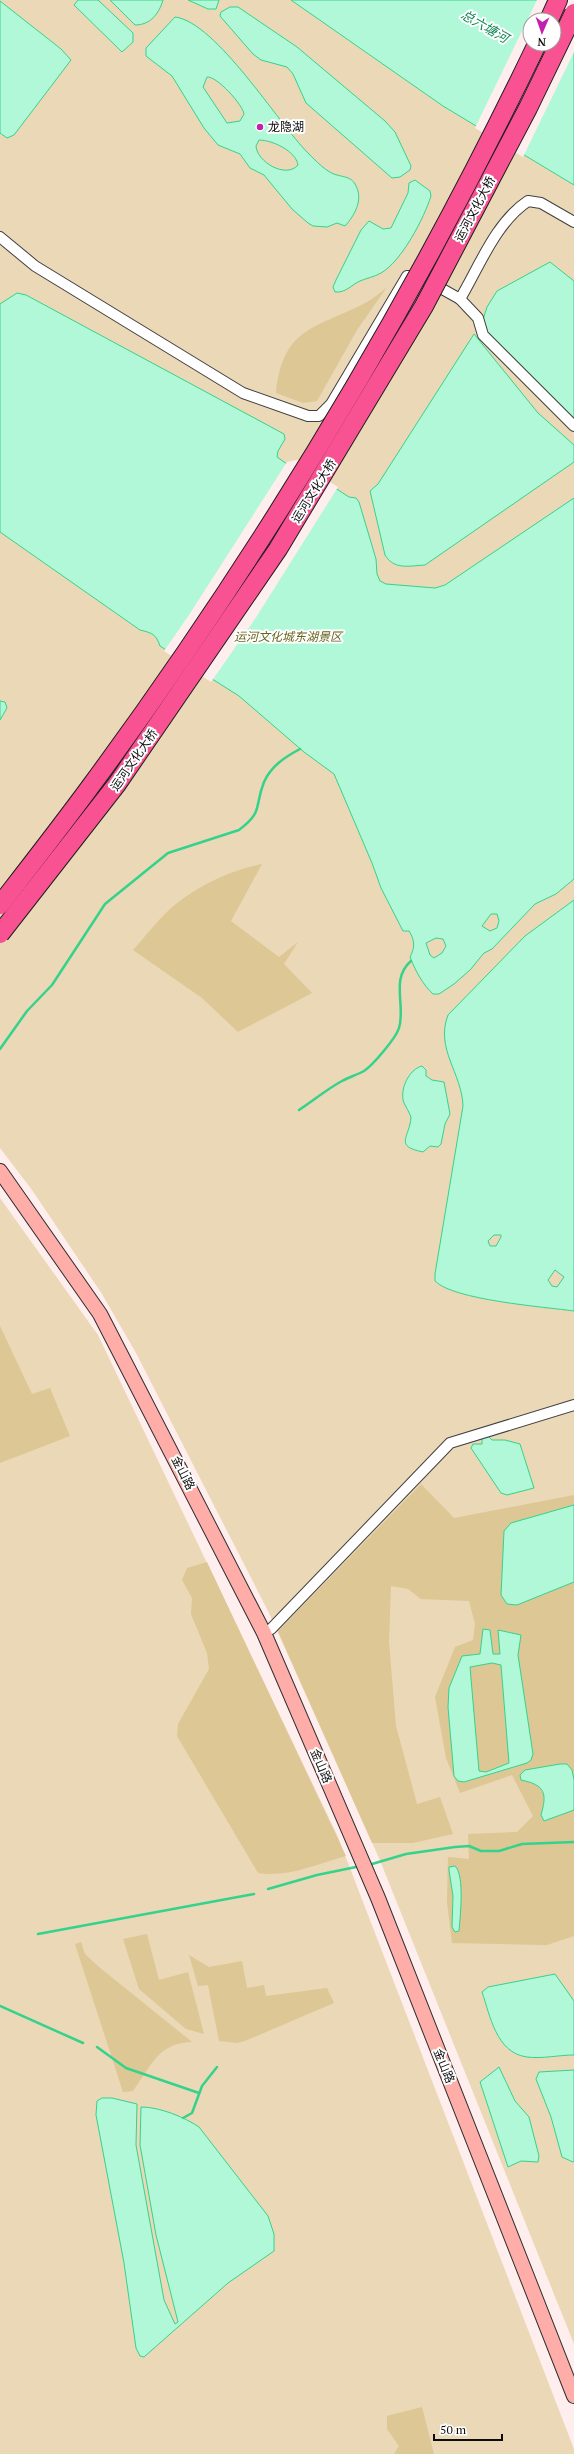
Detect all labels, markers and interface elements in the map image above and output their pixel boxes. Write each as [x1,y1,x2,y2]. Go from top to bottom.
water label: 总六塘河 [458,5,515,48]
north arrow [522,12,562,52]
text: N [537,35,546,49]
place label: 龙隐湖 [268,119,304,134]
marker: 龙隐湖 [255,122,265,132]
street label: 运河文化大桥 [451,173,498,244]
street label: 运河文化大桥 [288,456,339,525]
park label: 运河文化城东湖景区 [234,629,344,644]
street label: 运河文化大桥 [107,726,160,794]
street label: 金山路 [169,1453,198,1492]
street label: 金山路 [308,1746,335,1785]
street label: 金山路 [431,2046,458,2085]
scale bar [434,2416,502,2442]
text: 50 m [440,2422,467,2437]

